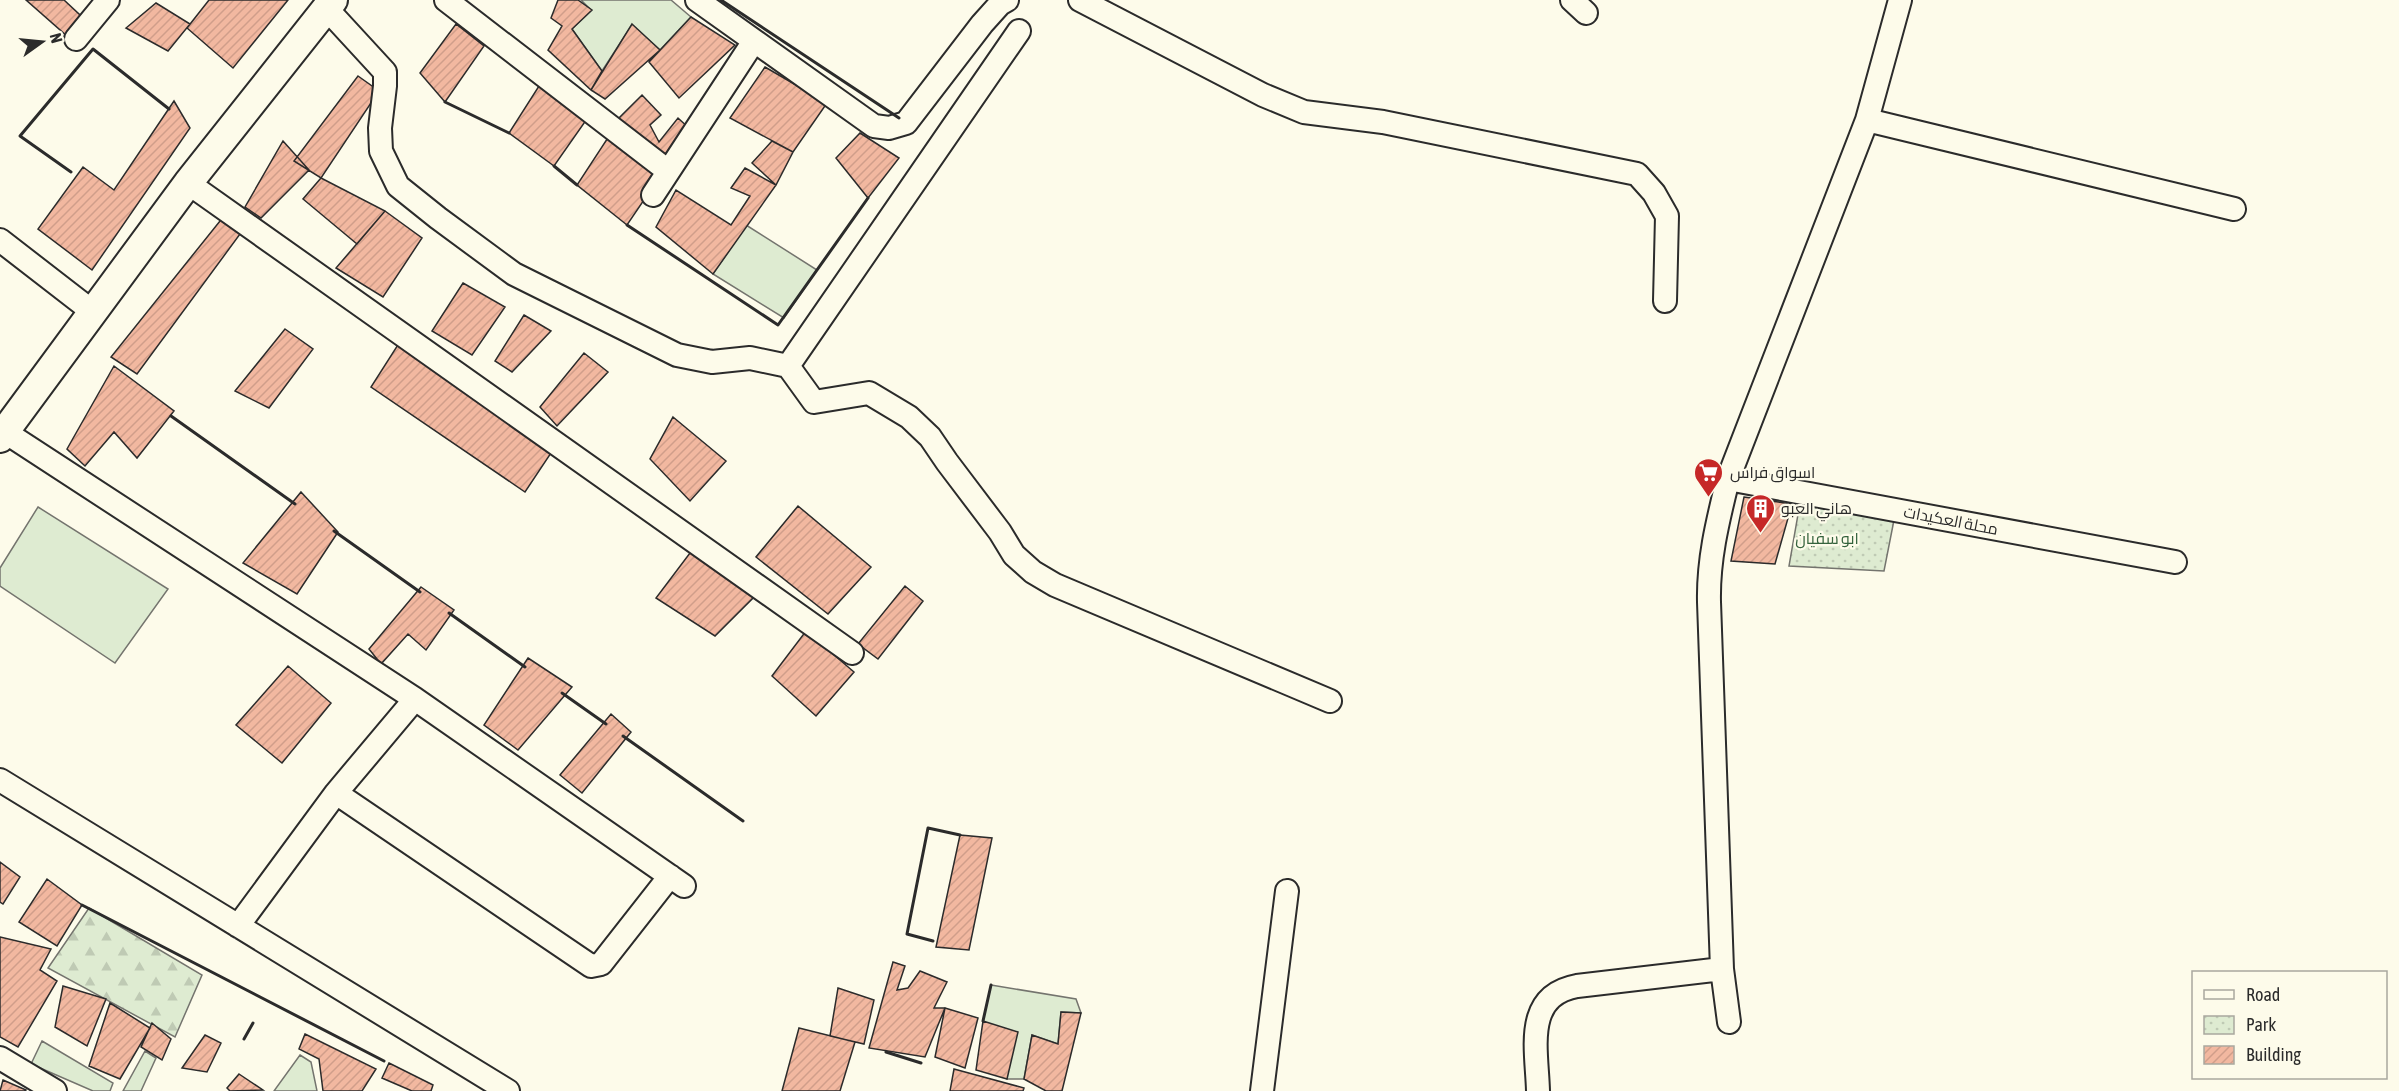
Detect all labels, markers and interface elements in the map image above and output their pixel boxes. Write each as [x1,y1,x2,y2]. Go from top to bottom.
north arrow [12,12,72,72]
text: N [47,31,66,45]
supermarket icon: اسواق فراس [1693,456,1725,498]
place label: اسواق فراس [1730,463,1815,483]
building icon: هاني العبو [1744,492,1776,534]
place label: هاني العبو [1781,499,1852,522]
street label: محلة العكيدات [1902,502,2000,539]
park label: ابو سفيان [1795,529,1859,549]
legend [2192,971,2387,1079]
text: Road [2246,984,2280,1005]
text: Park [2246,1014,2276,1035]
text: Building [2246,1044,2301,1065]

